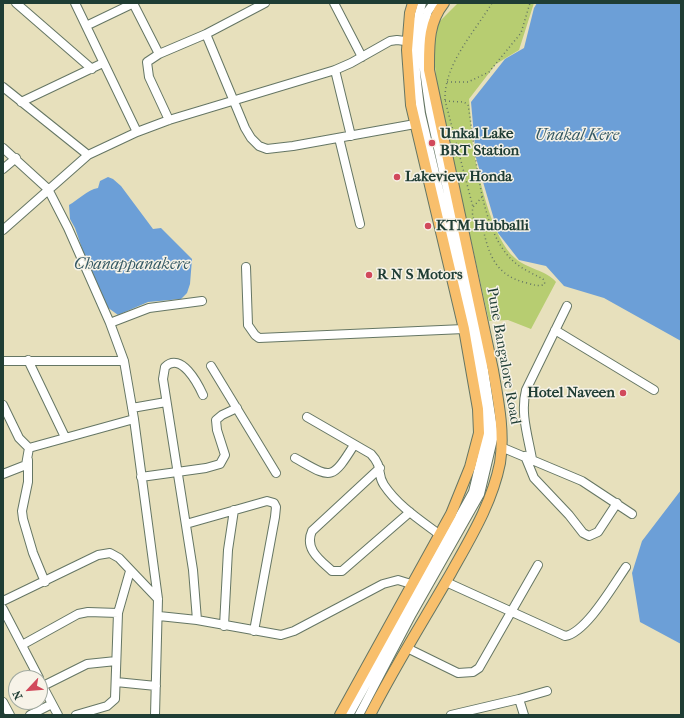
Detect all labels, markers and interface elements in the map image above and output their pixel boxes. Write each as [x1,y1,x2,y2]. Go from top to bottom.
place label: Unkal Lake BRT Station [440,125,519,160]
water label: Unakal Kere [535,126,619,146]
marker: Unkal Lake BRT Station [427,138,437,148]
place label: Lakeview Honda [405,168,512,186]
marker: Lakeview Honda [392,172,402,182]
place label: KTM Hubballi [436,217,529,235]
marker: KTM Hubballi [423,221,433,231]
water label: Chanappanakere [74,255,190,275]
place label: R N S Motors [377,266,462,284]
marker: R N S Motors [364,270,374,280]
street label: Pune Bangalore Road [482,286,524,426]
place label: Hotel Naveen [527,384,615,402]
marker: Hotel Naveen [618,388,628,398]
north arrow [8,670,48,710]
text: N [10,688,25,702]

